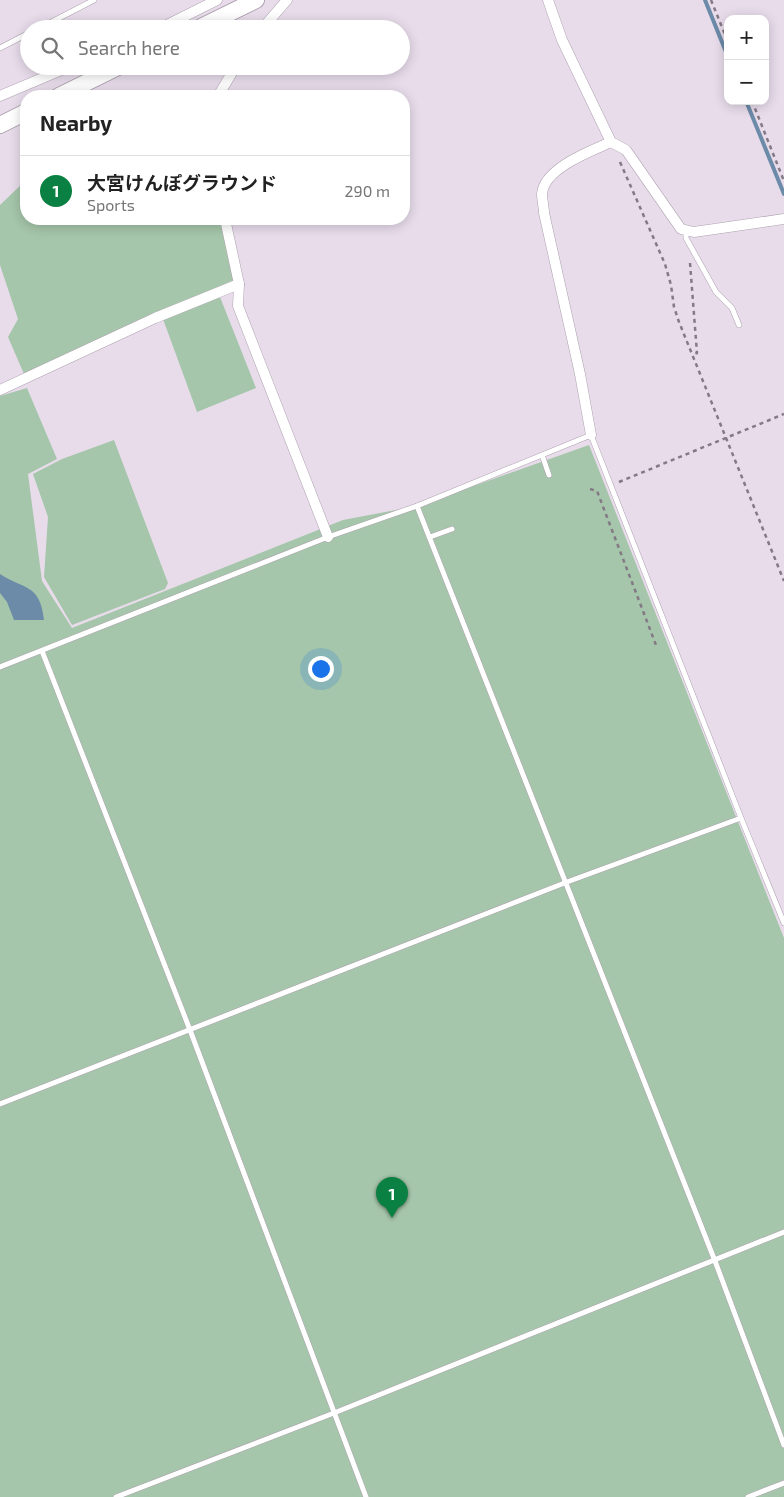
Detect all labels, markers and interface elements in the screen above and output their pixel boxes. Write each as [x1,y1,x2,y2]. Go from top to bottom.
map controls [724,15,769,105]
button: + [724,15,769,60]
search box [20,20,410,75]
icon: search [38,34,66,62]
text: Search here [78,36,180,59]
button: − [724,60,769,105]
text: Nearby [40,110,112,135]
text: 大宮けんぽグラウンド [87,171,277,194]
text: 1 [53,181,59,200]
text: 290 m [345,181,390,200]
text: Sports [87,195,135,214]
your location [308,656,334,682]
pin: 1 [376,1177,408,1218]

